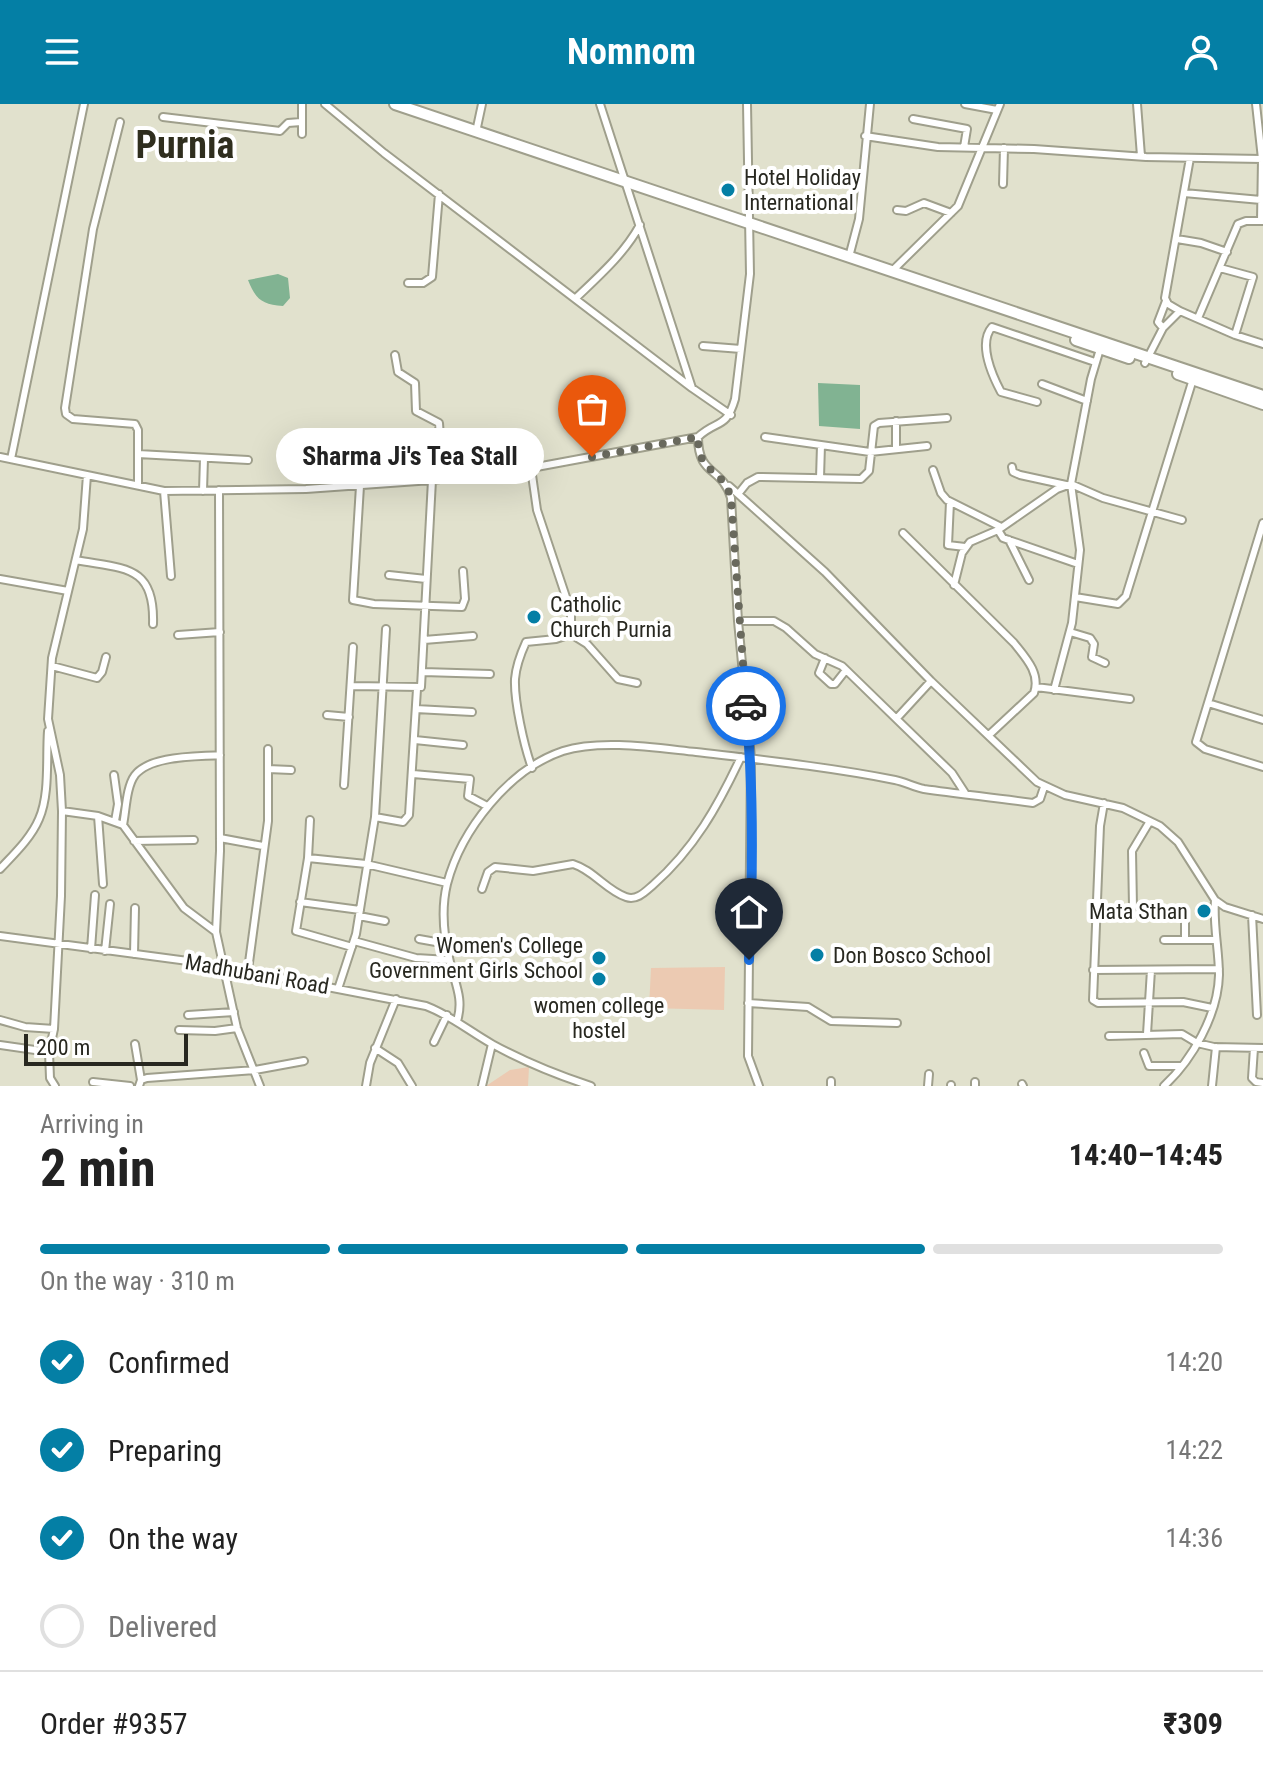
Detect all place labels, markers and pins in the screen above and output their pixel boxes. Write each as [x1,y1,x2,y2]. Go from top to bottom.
place label: Hotel Holiday International [744,165,861,215]
marker: Hotel Holiday International [719,181,737,199]
pin [558,375,626,457]
callout: Sharma Ji's Tea Stall [276,429,544,485]
place label: Catholic Church Purnia [550,592,672,642]
marker: Catholic Church Purnia [525,608,543,626]
pin [715,878,783,960]
place label: Mata Sthan [1089,899,1188,924]
marker: Mata Sthan [1195,902,1213,920]
place label: Women's College Government Girls School [369,933,583,983]
place label: Don Bosco School [833,943,991,968]
marker: Don Bosco School [808,946,826,964]
marker: Women's College Government Girls School [590,949,608,967]
marker: women college hostel [590,970,608,988]
place label: women college hostel [534,993,664,1043]

